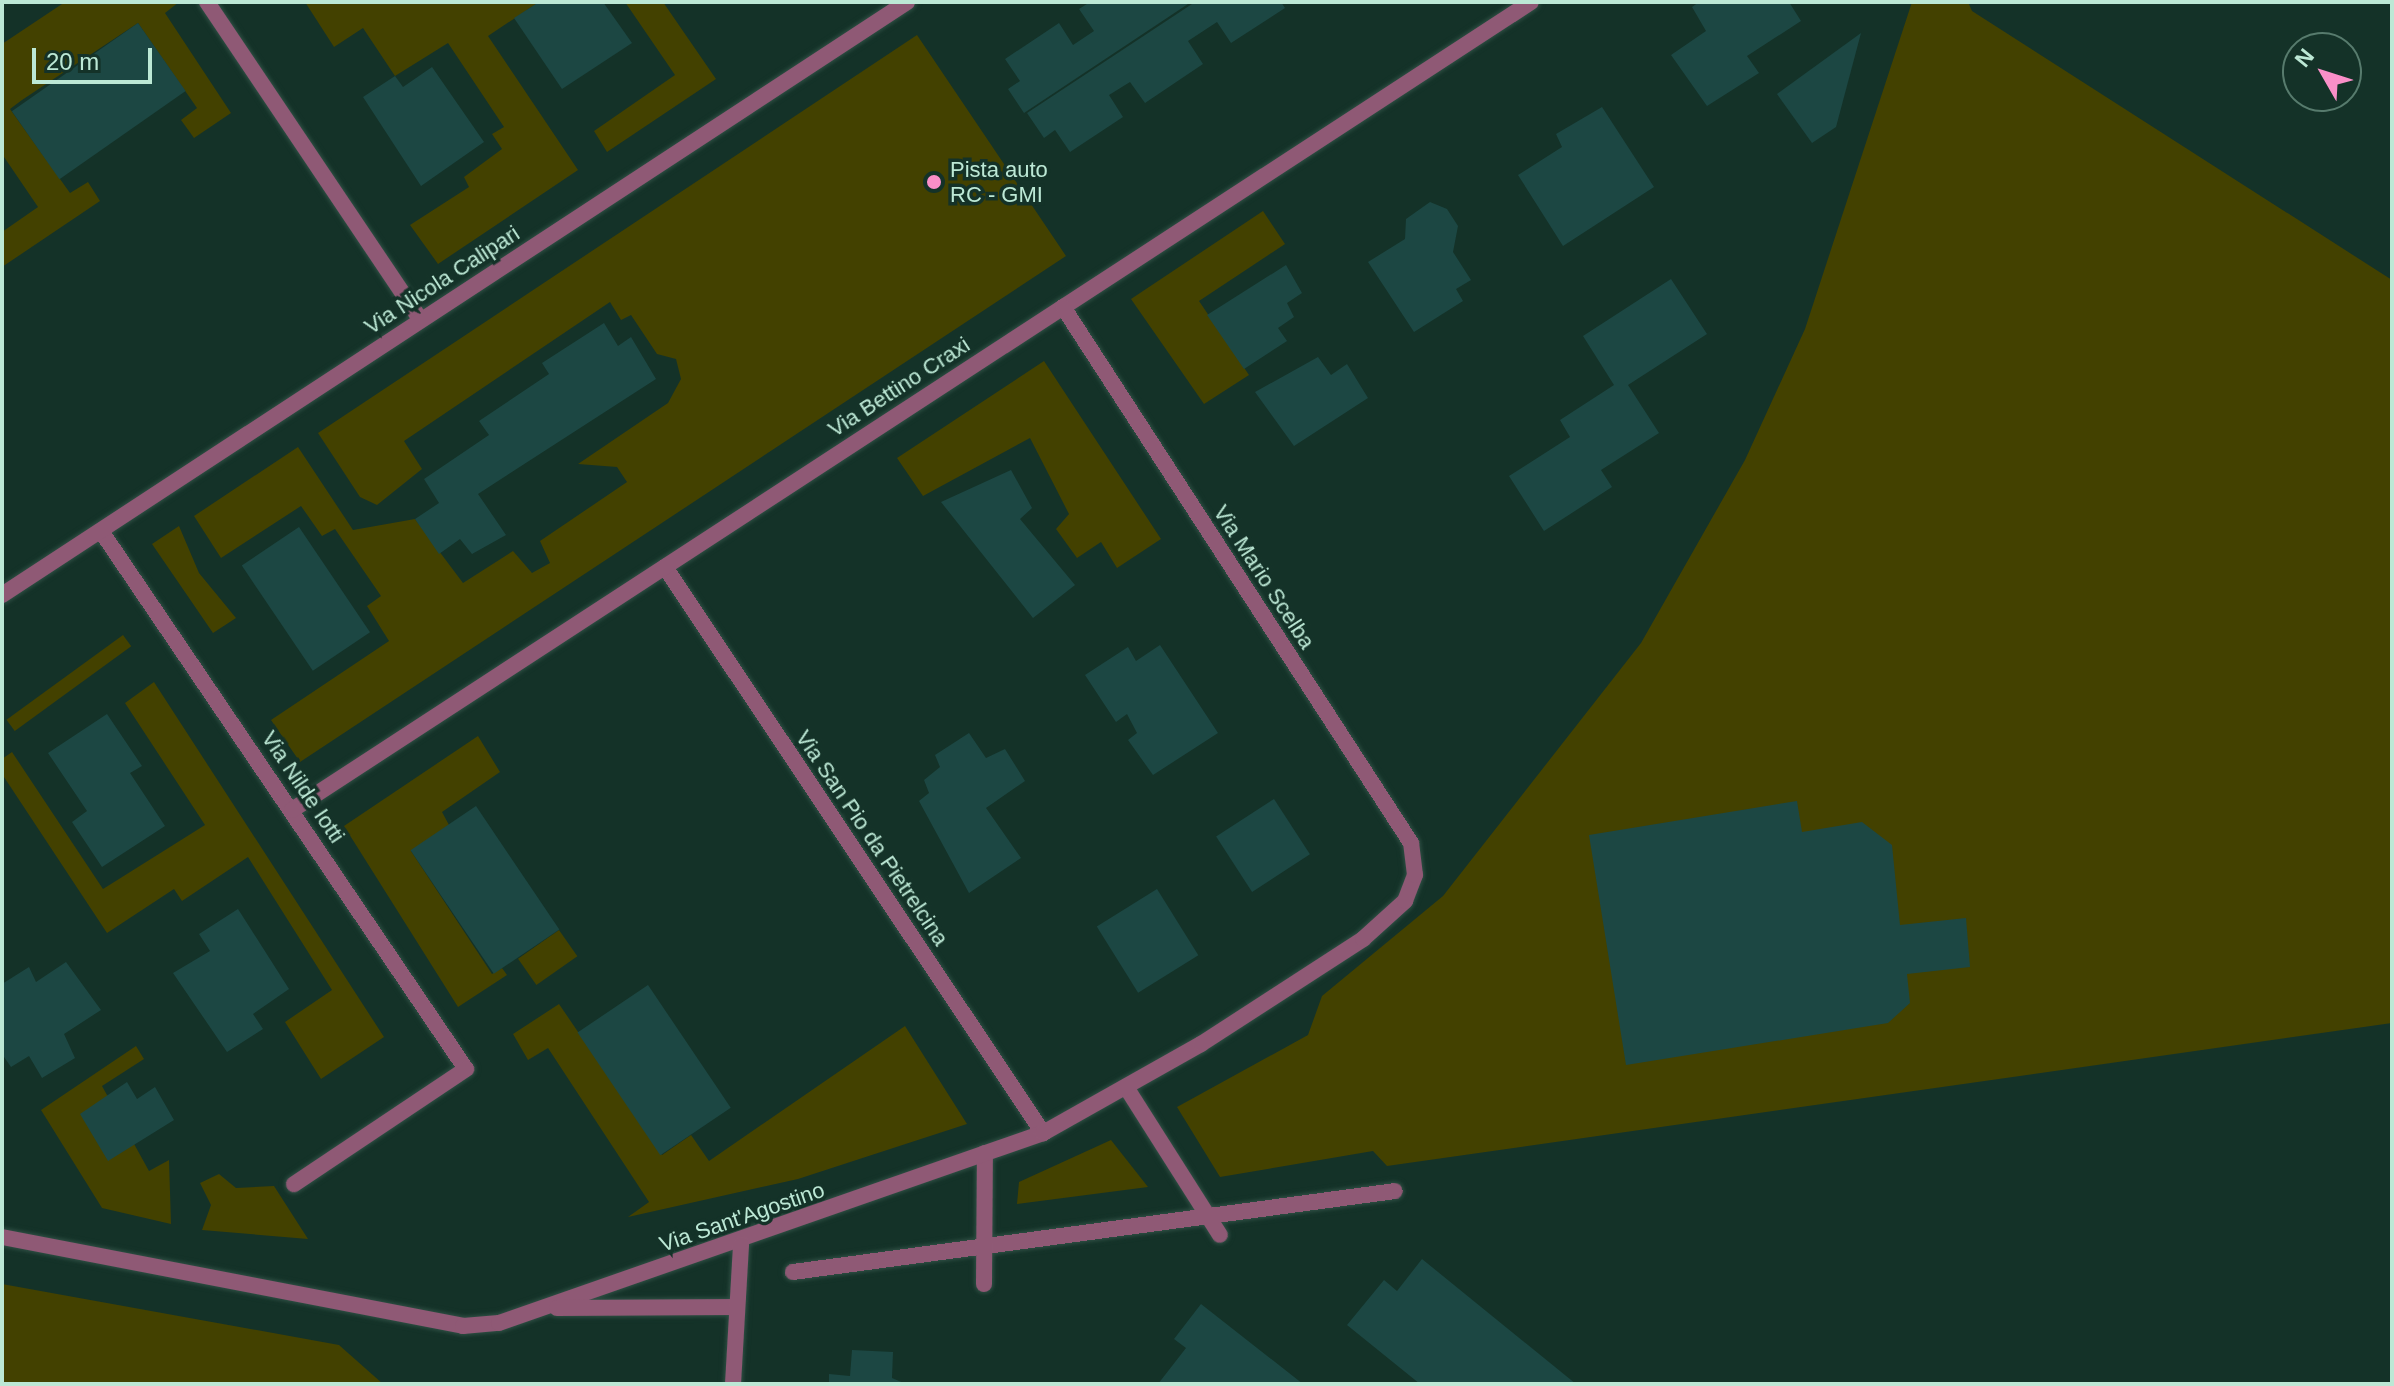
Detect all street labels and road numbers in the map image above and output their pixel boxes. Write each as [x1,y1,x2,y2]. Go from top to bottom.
street label: Via Nicola Calipari [360,220,524,340]
street label: Via Bettino Craxi [823,331,975,443]
street label: Via Mario Scelba [1208,500,1320,654]
street label: Via San Pio da Pietrelcina [790,725,954,951]
street label: Via Nilde Iotti [256,726,350,848]
street label: Via Sant'Agostino [656,1176,828,1258]

